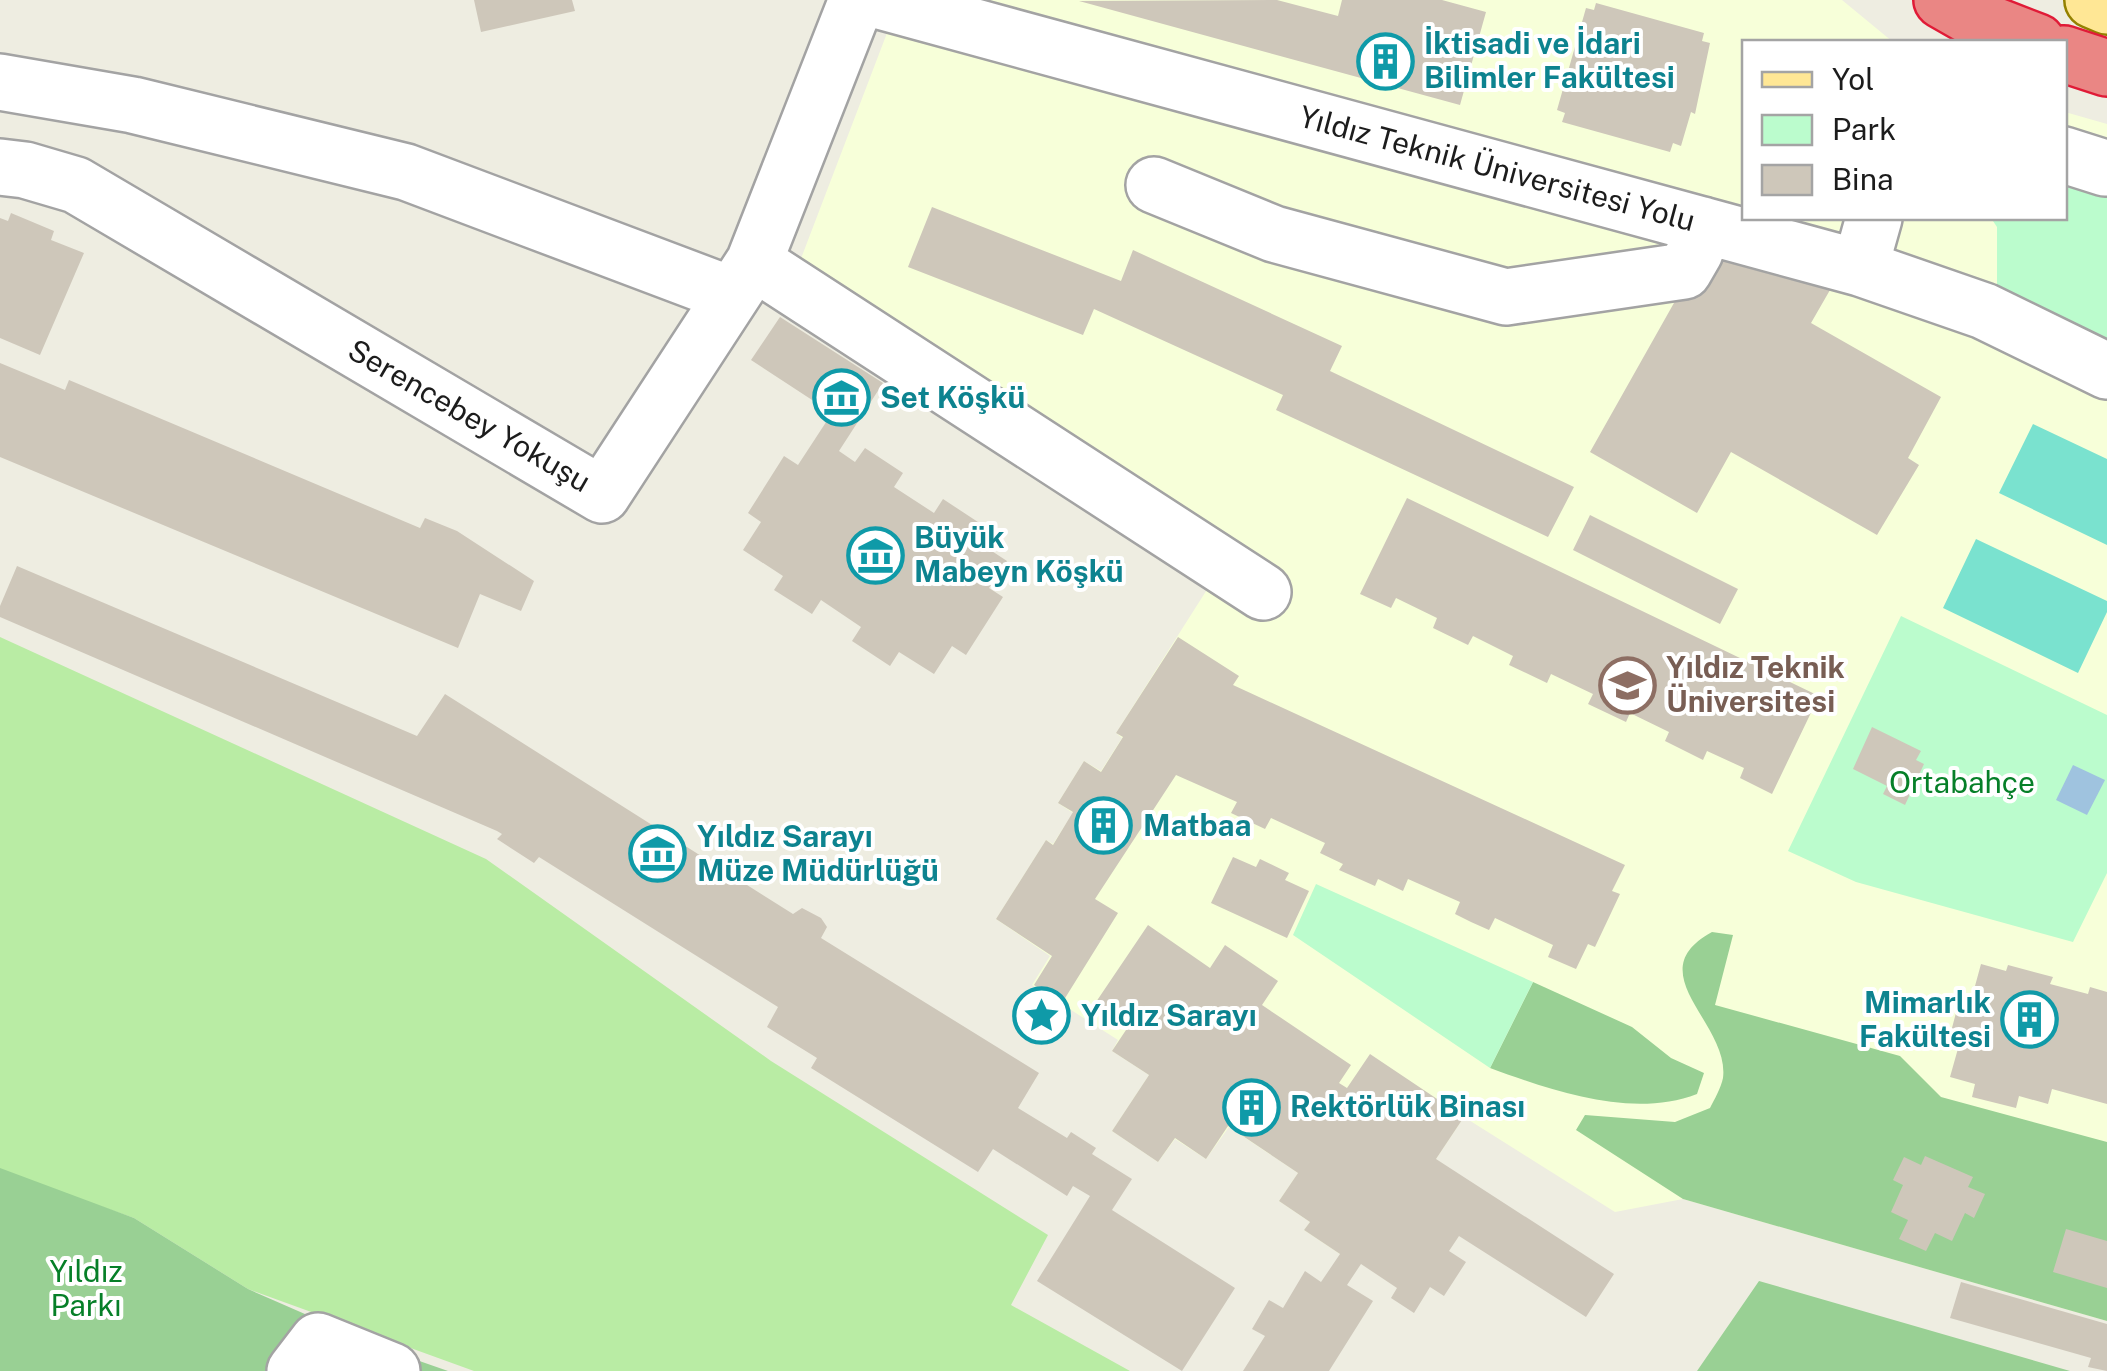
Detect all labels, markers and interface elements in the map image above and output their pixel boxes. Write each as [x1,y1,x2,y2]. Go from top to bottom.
place label: İktisadi ve İdari Bilimler Fakültesi [1424,25,1675,95]
building icon: İktisadi ve İdari Bilimler Fakültesi [1355,31,1415,91]
legend [1742,40,2067,220]
text: Yol [1832,61,1874,97]
street label: Yıldız Teknik Üniversitesi Yolu [1295,98,1699,238]
text: Park [1832,111,1896,147]
text: Bina [1832,161,1894,197]
street label: Serencebey Yokuşu [342,331,597,499]
museum icon: Set Köşkü [811,368,871,428]
place label: Set Köşkü [880,379,1025,415]
place label: Büyük Mabeyn Köşkü [914,519,1124,589]
museum icon: Büyük Mabeyn Köşkü [845,525,905,585]
place label: Yıldız Teknik Üniversitesi [1666,649,1845,719]
school or university icon: Yıldız Teknik Üniversitesi [1597,655,1657,715]
park label: Ortabahçe [1889,764,2035,800]
building icon: Matbaa [1074,796,1134,856]
place label: Matbaa [1143,807,1251,843]
place label: Yıldız Sarayı Müze Müdürlüğü [697,818,939,888]
museum icon: Yıldız Sarayı Müze Müdürlüğü [628,824,688,884]
place label: Mimarlık Fakültesi [1859,984,1991,1054]
place icon: Yıldız Sarayı [1012,986,1072,1046]
building icon: Mimarlık Fakültesi [2000,990,2060,1050]
place label: Yıldız Sarayı [1081,997,1257,1033]
building icon: Rektörlük Binası [1221,1077,1281,1137]
place label: Rektörlük Binası [1290,1088,1525,1124]
park label: Yıldız Parkı [49,1253,123,1323]

